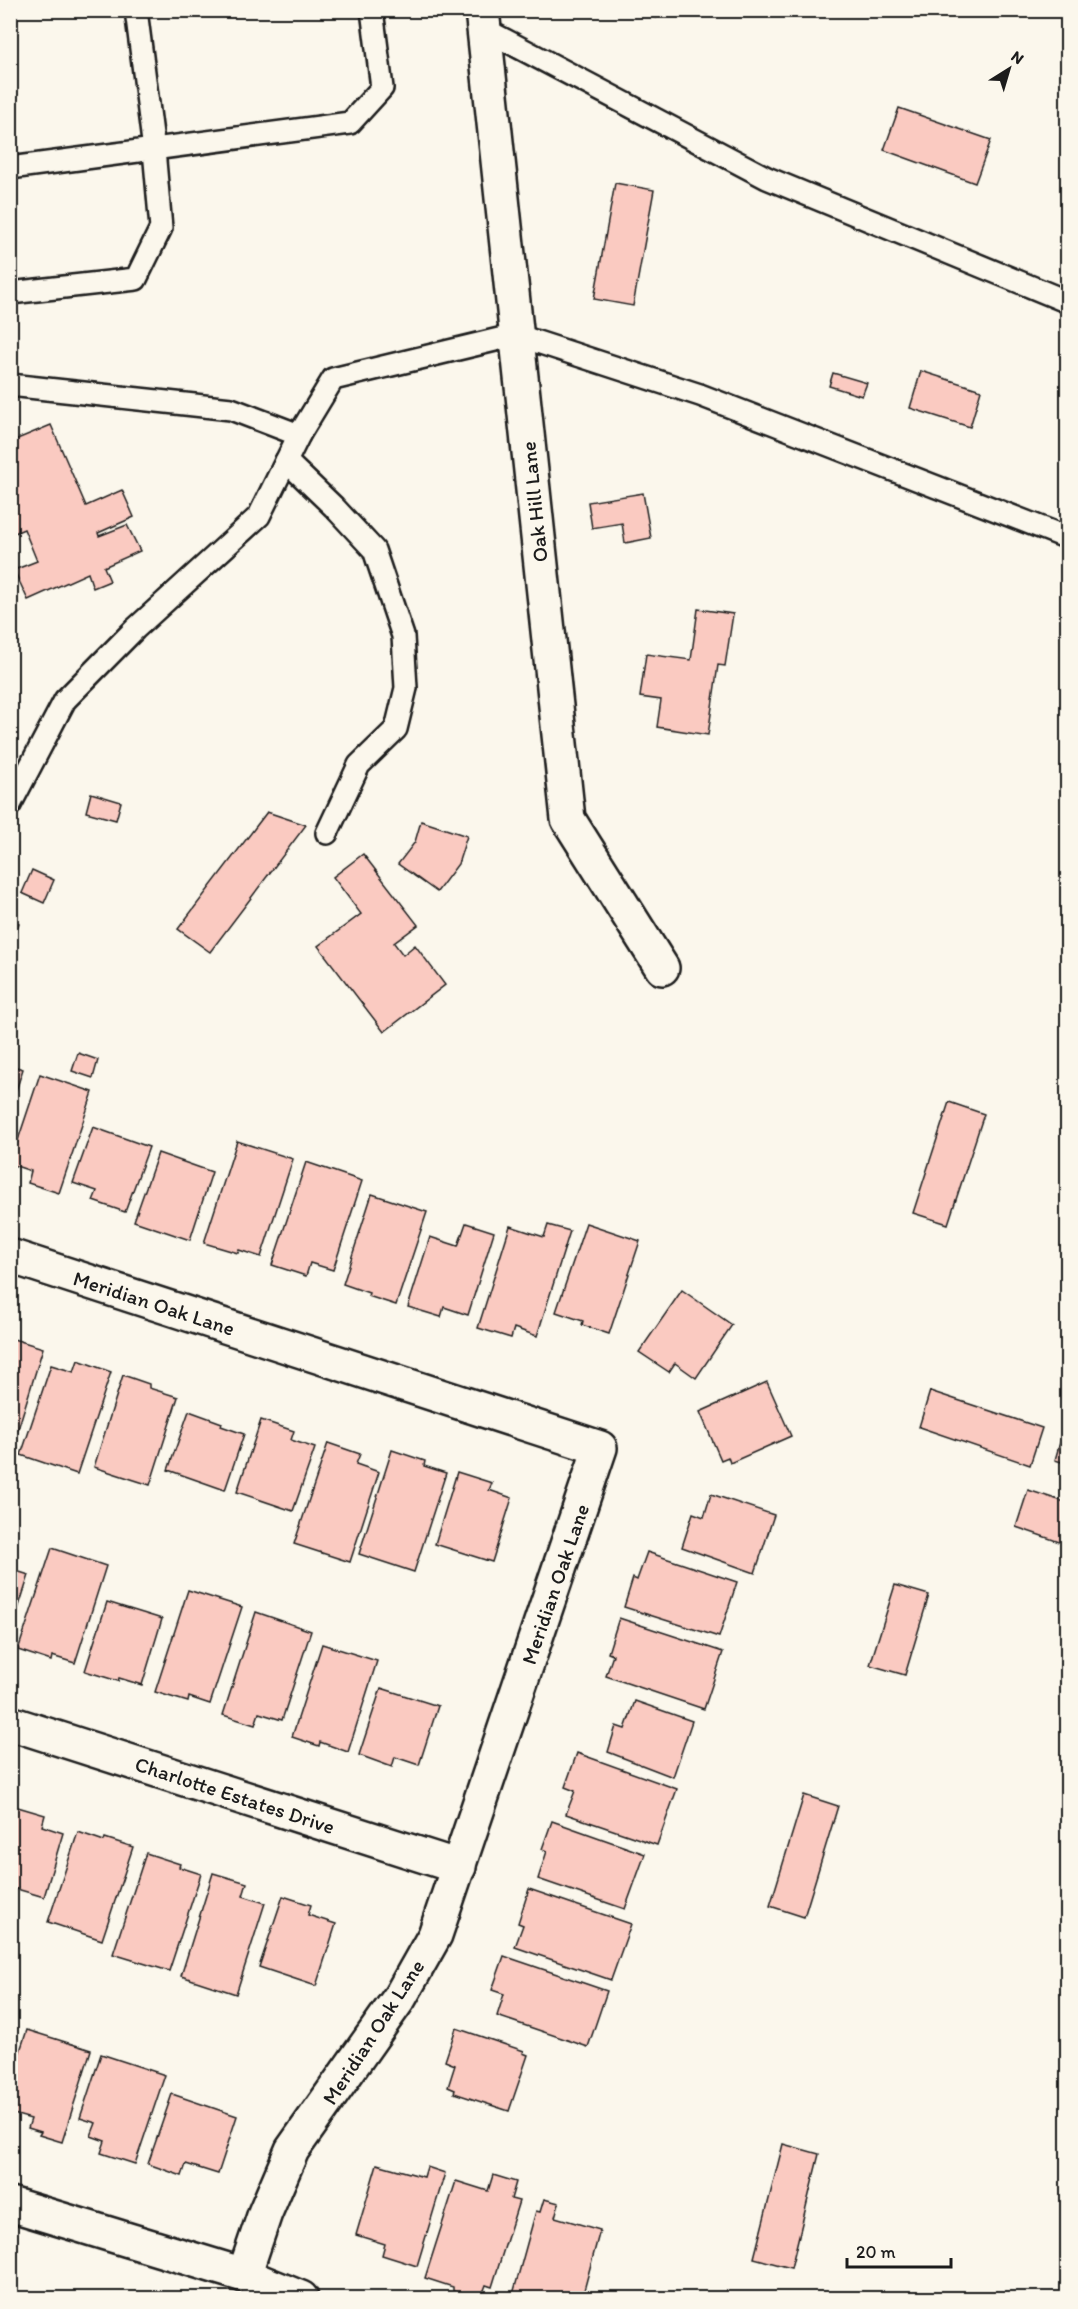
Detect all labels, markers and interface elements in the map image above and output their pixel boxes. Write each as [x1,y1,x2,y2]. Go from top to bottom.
north arrow [979,39,1039,99]
text: N [1008,47,1028,68]
street label: Oak Hill Lane [515,440,553,564]
street label: Meridian Oak Lane [70,1265,238,1341]
street label: Meridian Oak Lane [516,1500,594,1668]
street label: Charlotte Estates Drive [132,1751,338,1839]
street label: Meridian Oak Lane [317,1955,429,2109]
scale bar [847,2231,950,2269]
text: 20 m [856,2241,896,2263]

